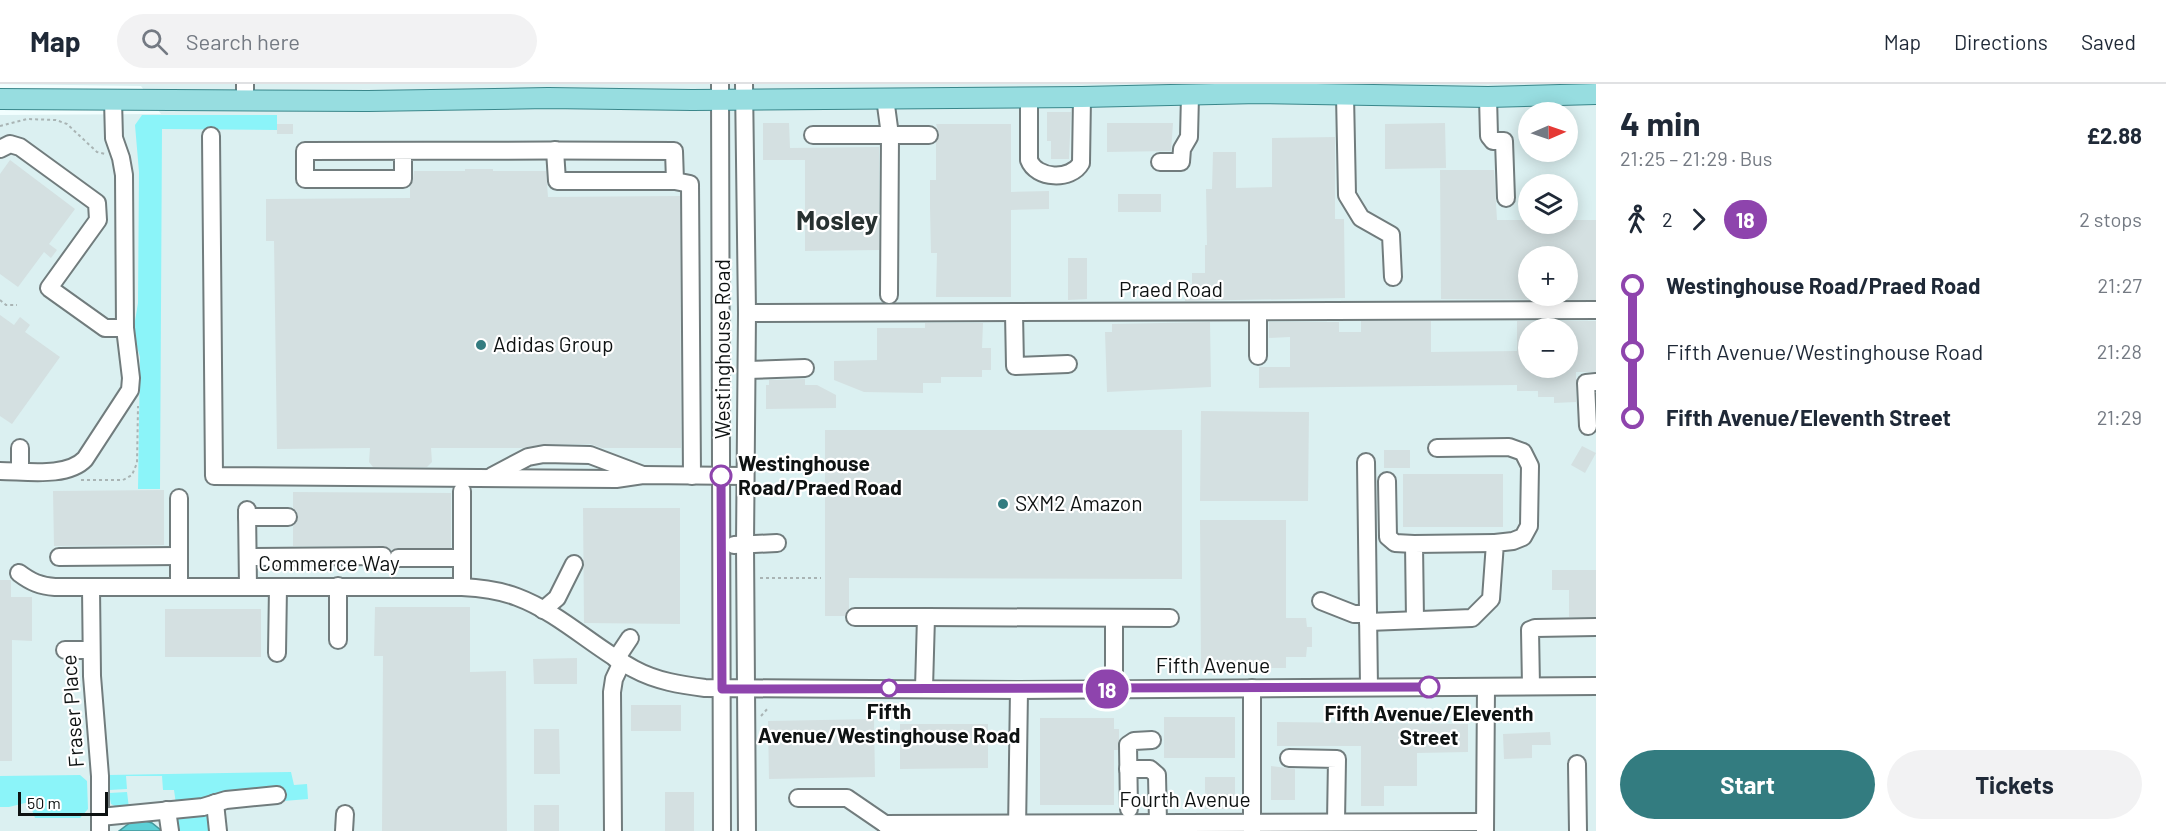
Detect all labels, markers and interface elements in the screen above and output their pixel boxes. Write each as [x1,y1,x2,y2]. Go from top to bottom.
search box [117,14,537,68]
text: Map [30,24,81,58]
icon: search [138,25,171,58]
text: Search here [186,28,300,54]
text: Map [1884,29,1921,54]
text: Directions [1954,29,2048,54]
text: Saved [2081,29,2136,54]
north arrow [1518,102,1578,162]
map controls [1518,102,1578,378]
text: 4 min [1620,103,1701,143]
text: £2.88 [2086,122,2142,148]
text: 21:25 – 21:29 · Bus [1620,146,1772,170]
button: layers [1518,174,1578,234]
district label: Mosley [796,203,878,235]
icon: walk [1620,203,1653,236]
icon: forward [1682,203,1715,236]
text: 2 [1662,207,1673,231]
text: 18 [1736,207,1755,232]
text: 2 stops [2079,207,2142,231]
button: + [1518,246,1578,306]
street label: Westinghouse Road [709,259,734,439]
text: Westinghouse Road/Praed Road [1666,272,1980,298]
text: 21:27 [2098,273,2142,297]
street label: Praed Road [1119,276,1223,301]
button: − [1518,318,1578,378]
place label: Adidas Group [493,331,614,356]
marker: Adidas Group [474,338,488,352]
text: Fifth Avenue/Westinghouse Road [1666,338,1983,364]
text: 21:28 [2097,339,2142,363]
text: Fifth Avenue/Eleventh Street [1666,404,1951,430]
text: 21:29 [2097,405,2142,429]
place label: Westinghouse Road/Praed Road [738,450,902,499]
marker: Westinghouse Road/Praed Road [710,465,732,487]
place label: SXM2 Amazon [1015,490,1143,515]
marker: SXM2 Amazon [996,497,1010,511]
street label: Commerce Way [258,550,400,575]
street label: Fifth Avenue [1156,652,1270,677]
street label: Fraser Place [55,654,88,768]
line badge: 18 [1080,670,1134,708]
marker: Fifth Avenue/Eleventh Street [1418,676,1440,698]
text: 18 [1098,677,1116,702]
marker: Fifth Avenue/Westinghouse Road [880,679,898,697]
place label: Fifth Avenue/Westinghouse Road [758,698,1020,747]
place label: Fifth Avenue/Eleventh Street [1325,700,1533,749]
button: Start [1620,750,1875,819]
button: Tickets [1887,750,2142,819]
street label: Fourth Avenue [1119,786,1251,811]
scale bar [18,789,108,816]
text: 50 m [27,793,61,812]

